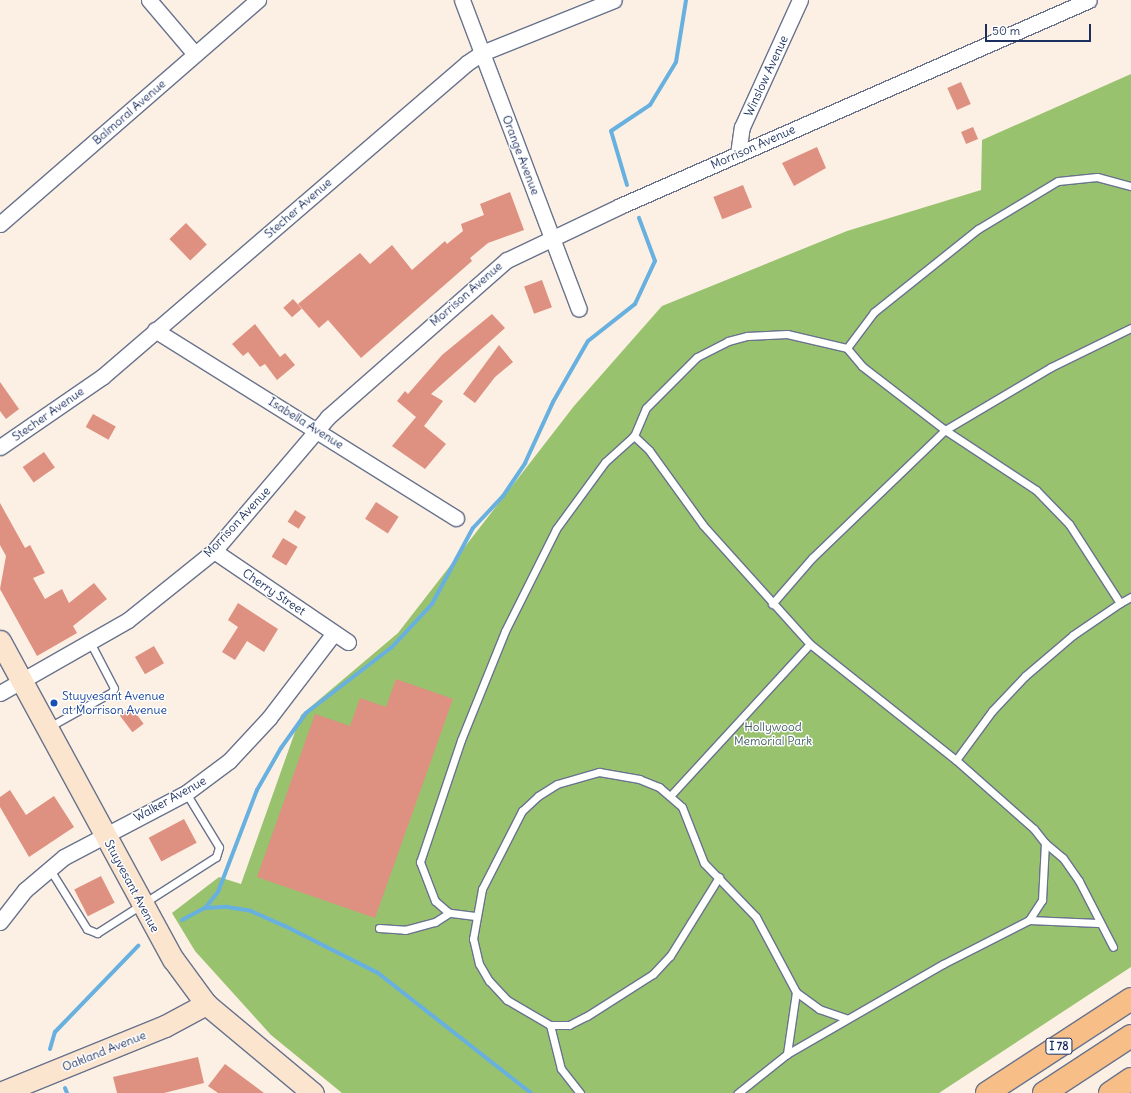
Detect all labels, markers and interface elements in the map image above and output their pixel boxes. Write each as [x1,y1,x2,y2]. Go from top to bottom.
scale bar [987,16,1093,42]
text: 50 m [992,23,1020,38]
street label: Winslow Avenue [741,33,791,119]
street label: Balmoral Avenue [90,76,168,148]
street label: Orange Avenue [499,113,543,197]
street label: Morrison Avenue [708,122,798,172]
street label: Stecher Avenue [261,175,335,241]
street label: Morrison Avenue [427,259,505,329]
street label: Stecher Avenue [9,384,87,444]
street label: Isabella Avenue [266,394,346,452]
street label: Morrison Avenue [201,484,273,560]
street label: Cherry Street [240,566,308,618]
place label: Stuyvesant Avenue at Morrison Avenue [62,689,167,717]
marker: Stuyvesant Avenue at Morrison Avenue [49,698,59,708]
park label: Hollywood Memorial Park [734,720,812,748]
street label: Walker Avenue [131,773,209,825]
street label: Stuyvesant Avenue [102,837,162,935]
street label: Oakland Avenue [60,1028,148,1074]
road number: I 78 [1045,1037,1073,1055]

